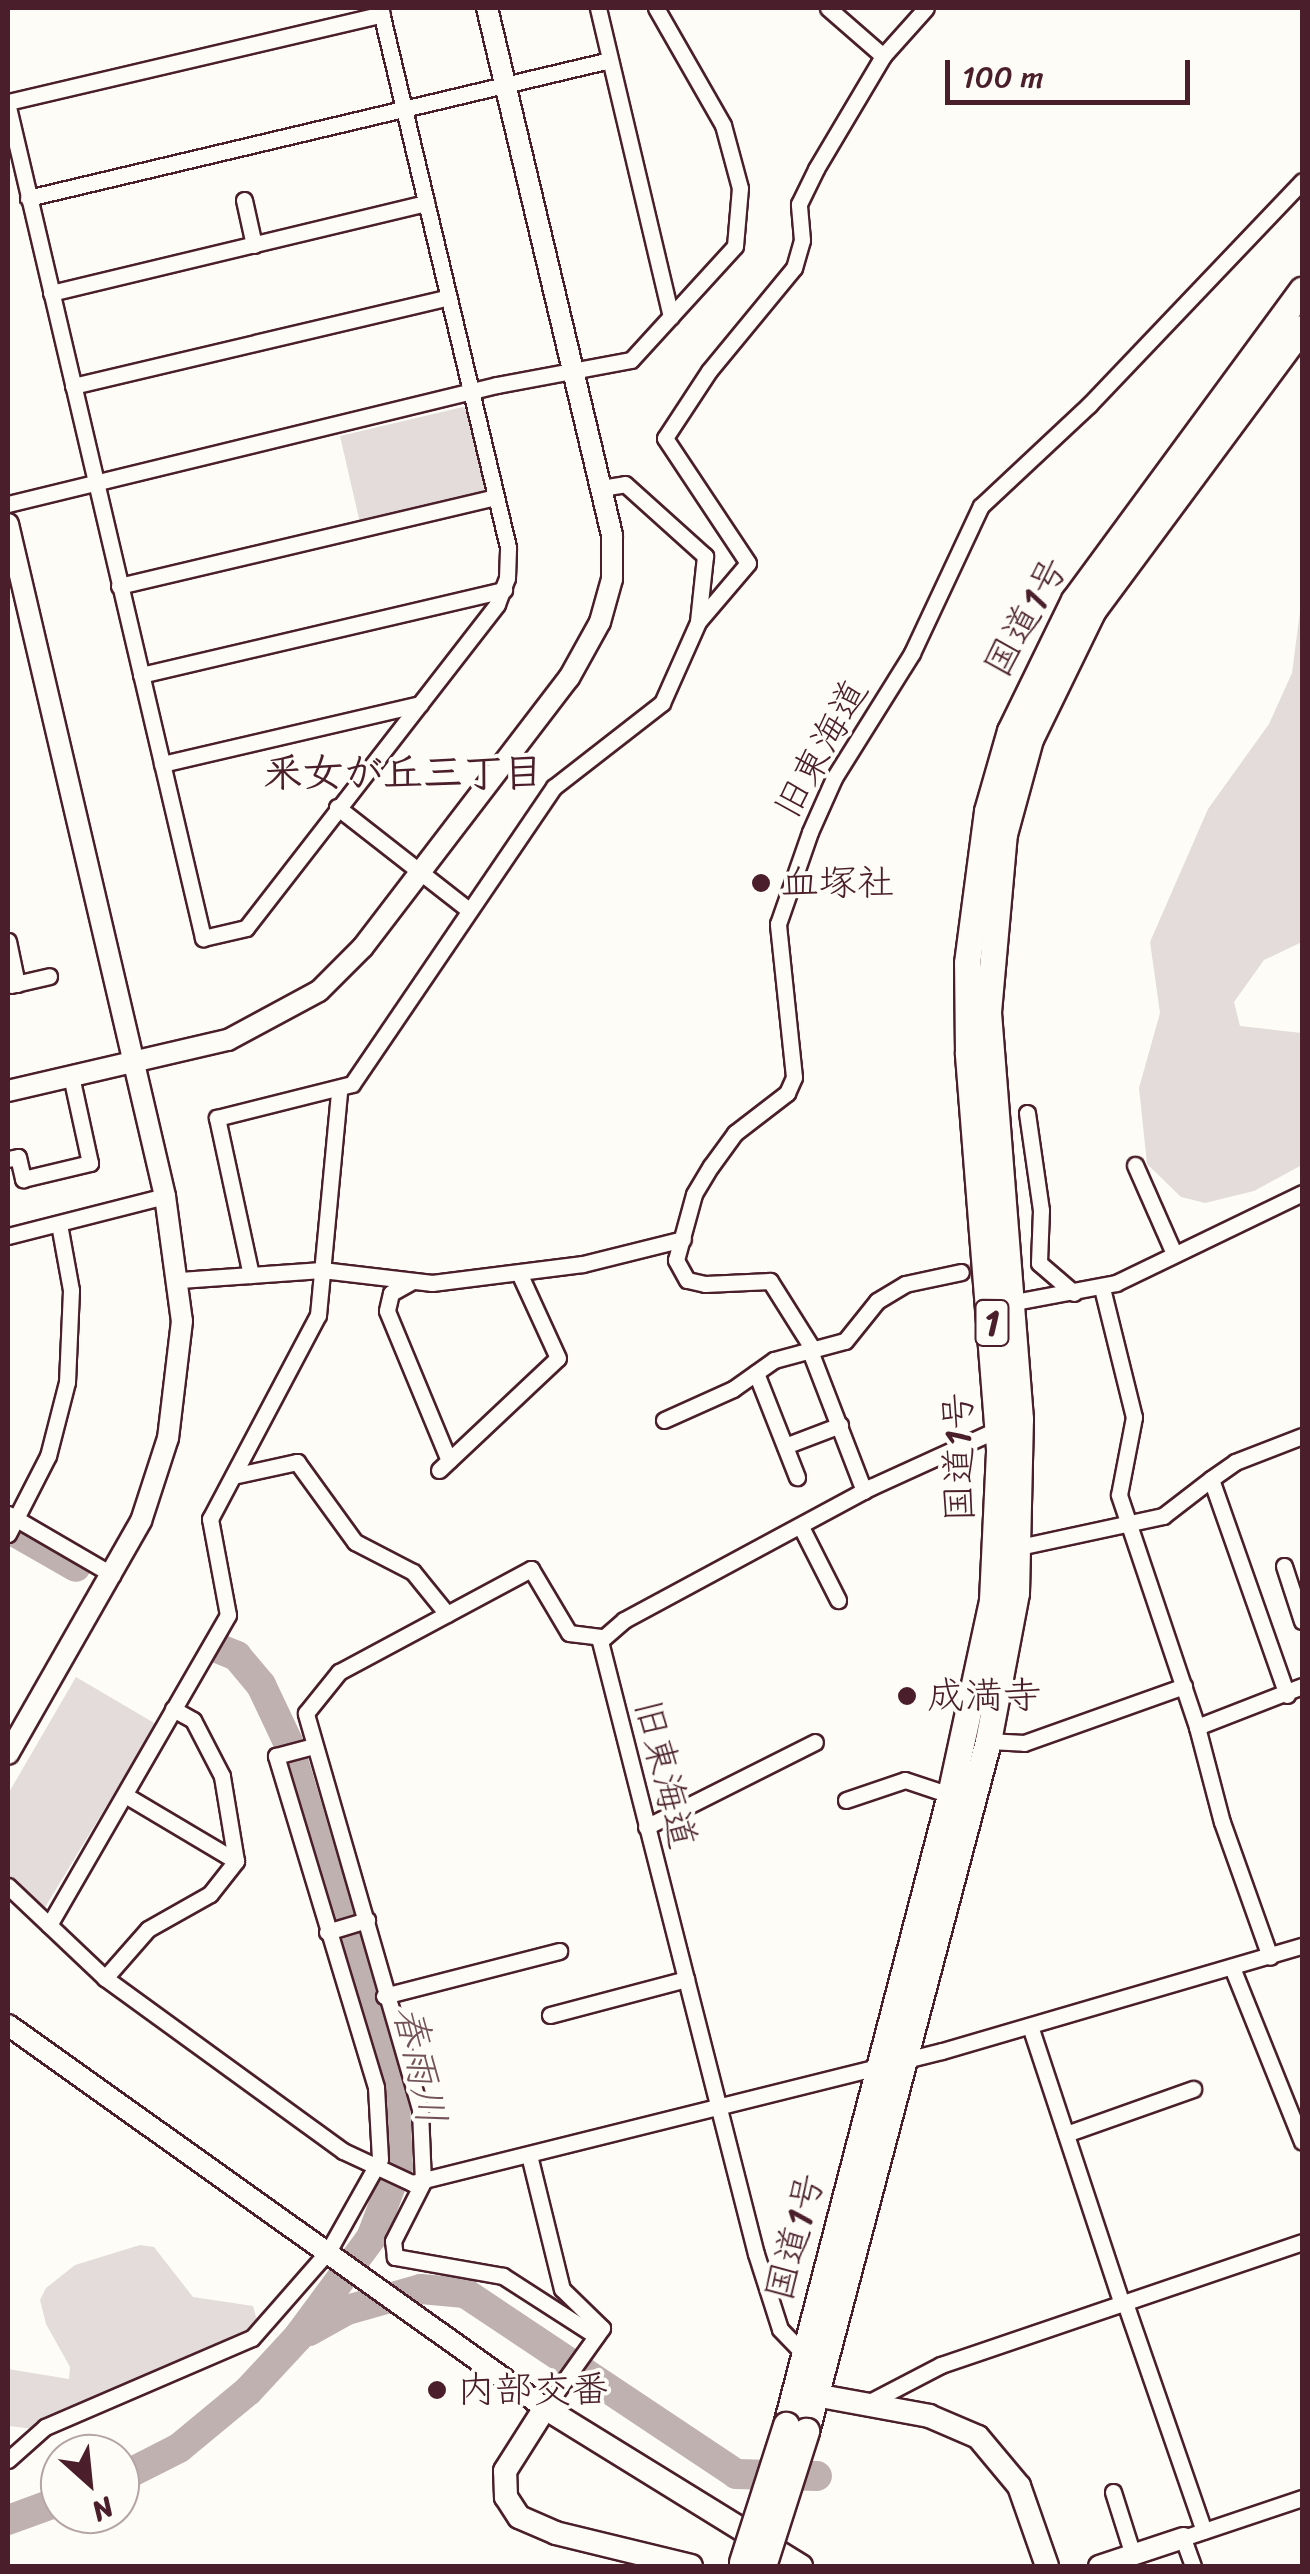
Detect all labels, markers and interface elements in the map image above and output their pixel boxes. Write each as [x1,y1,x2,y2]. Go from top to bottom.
scale bar [950,40,1195,102]
text: 100 m [962,50,1044,104]
street label: 国道1号 [974,549,1078,685]
street label: 旧東海道 [764,671,878,827]
district label: 釆女が丘三丁目 [263,749,543,797]
place label: 血塚社 [781,860,895,906]
marker: 血塚社 [750,872,772,894]
road number: 1 [972,1293,1012,1353]
street label: 国道1号 [935,1391,983,1523]
place label: 成満寺 [927,1673,1041,1719]
marker: 成満寺 [896,1685,918,1707]
street label: 旧東海道 [624,1695,706,1853]
water label: 春雨川 [384,2001,456,2129]
street label: 国道1号 [756,2168,834,2306]
place label: 内部交番 [457,2367,609,2413]
marker: 内部交番 [426,2379,448,2401]
north arrow [40,2434,140,2534]
text: N [83,2483,123,2536]

